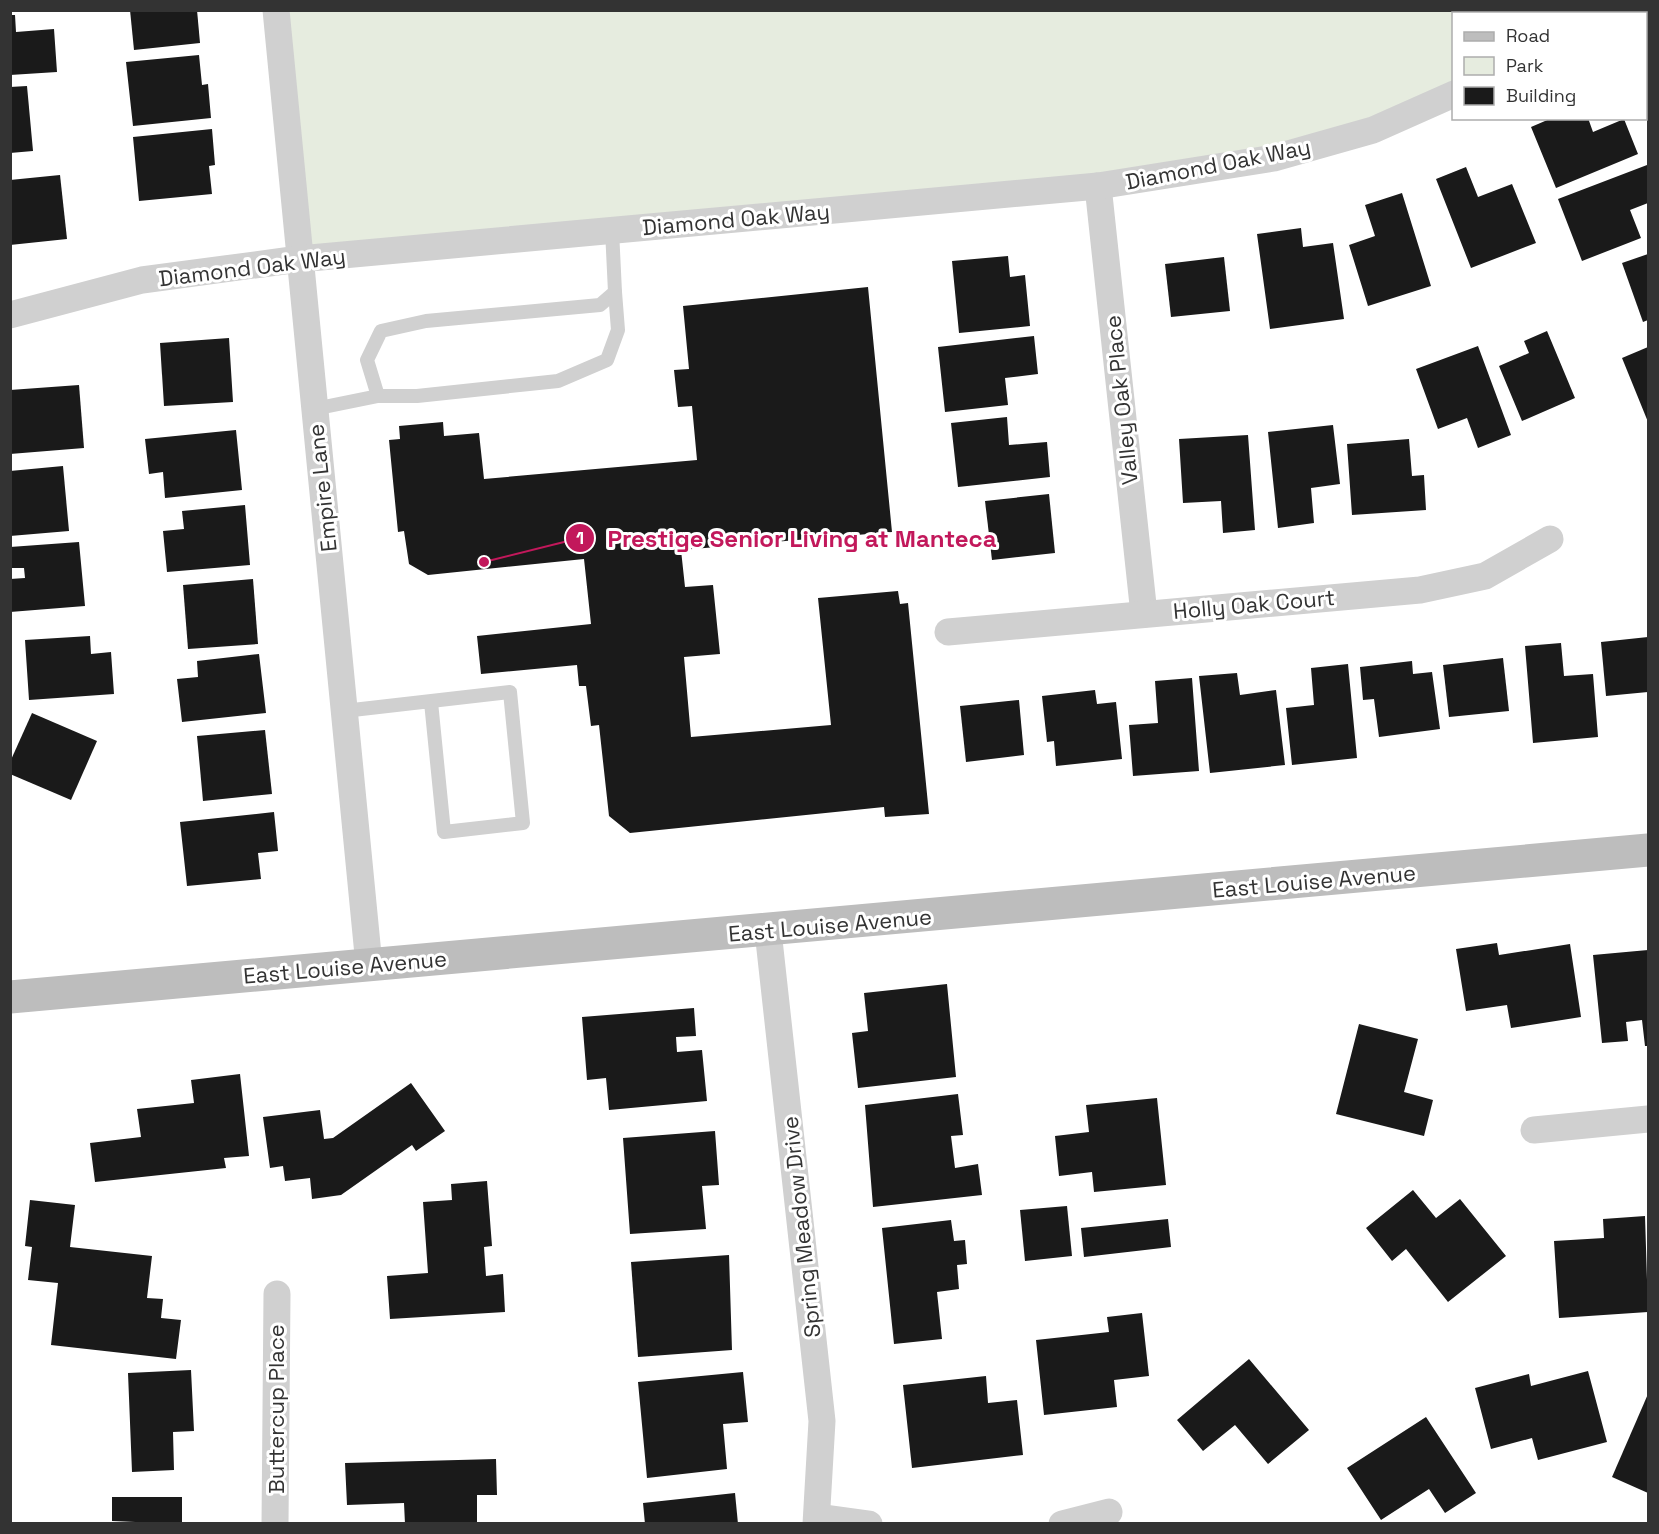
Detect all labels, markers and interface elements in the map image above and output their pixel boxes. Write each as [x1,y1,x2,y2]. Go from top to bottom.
legend [1452,12,1647,120]
text: Road [1506,24,1550,47]
text: Park [1506,54,1544,77]
text: Building [1506,84,1576,107]
street label: Diamond Oak Way [1123,132,1313,196]
street label: Diamond Oak Way [641,197,831,241]
street label: Diamond Oak Way [157,242,347,292]
street label: Valley Oak Place [1098,314,1144,486]
street label: Empire Lane [301,423,343,553]
callout: Prestige Senior Living at Manteca [565,517,1008,559]
text: Prestige Senior Living at Manteca [607,523,997,554]
text: 1 [576,526,584,549]
street label: Holly Oak Court [1172,583,1336,625]
street label: East Louise Avenue [1211,858,1417,904]
street label: East Louise Avenue [727,902,933,948]
street label: East Louise Avenue [242,944,448,990]
street label: Spring Meadow Drive [775,1115,827,1339]
street label: Buttercup Place [262,1324,290,1494]

